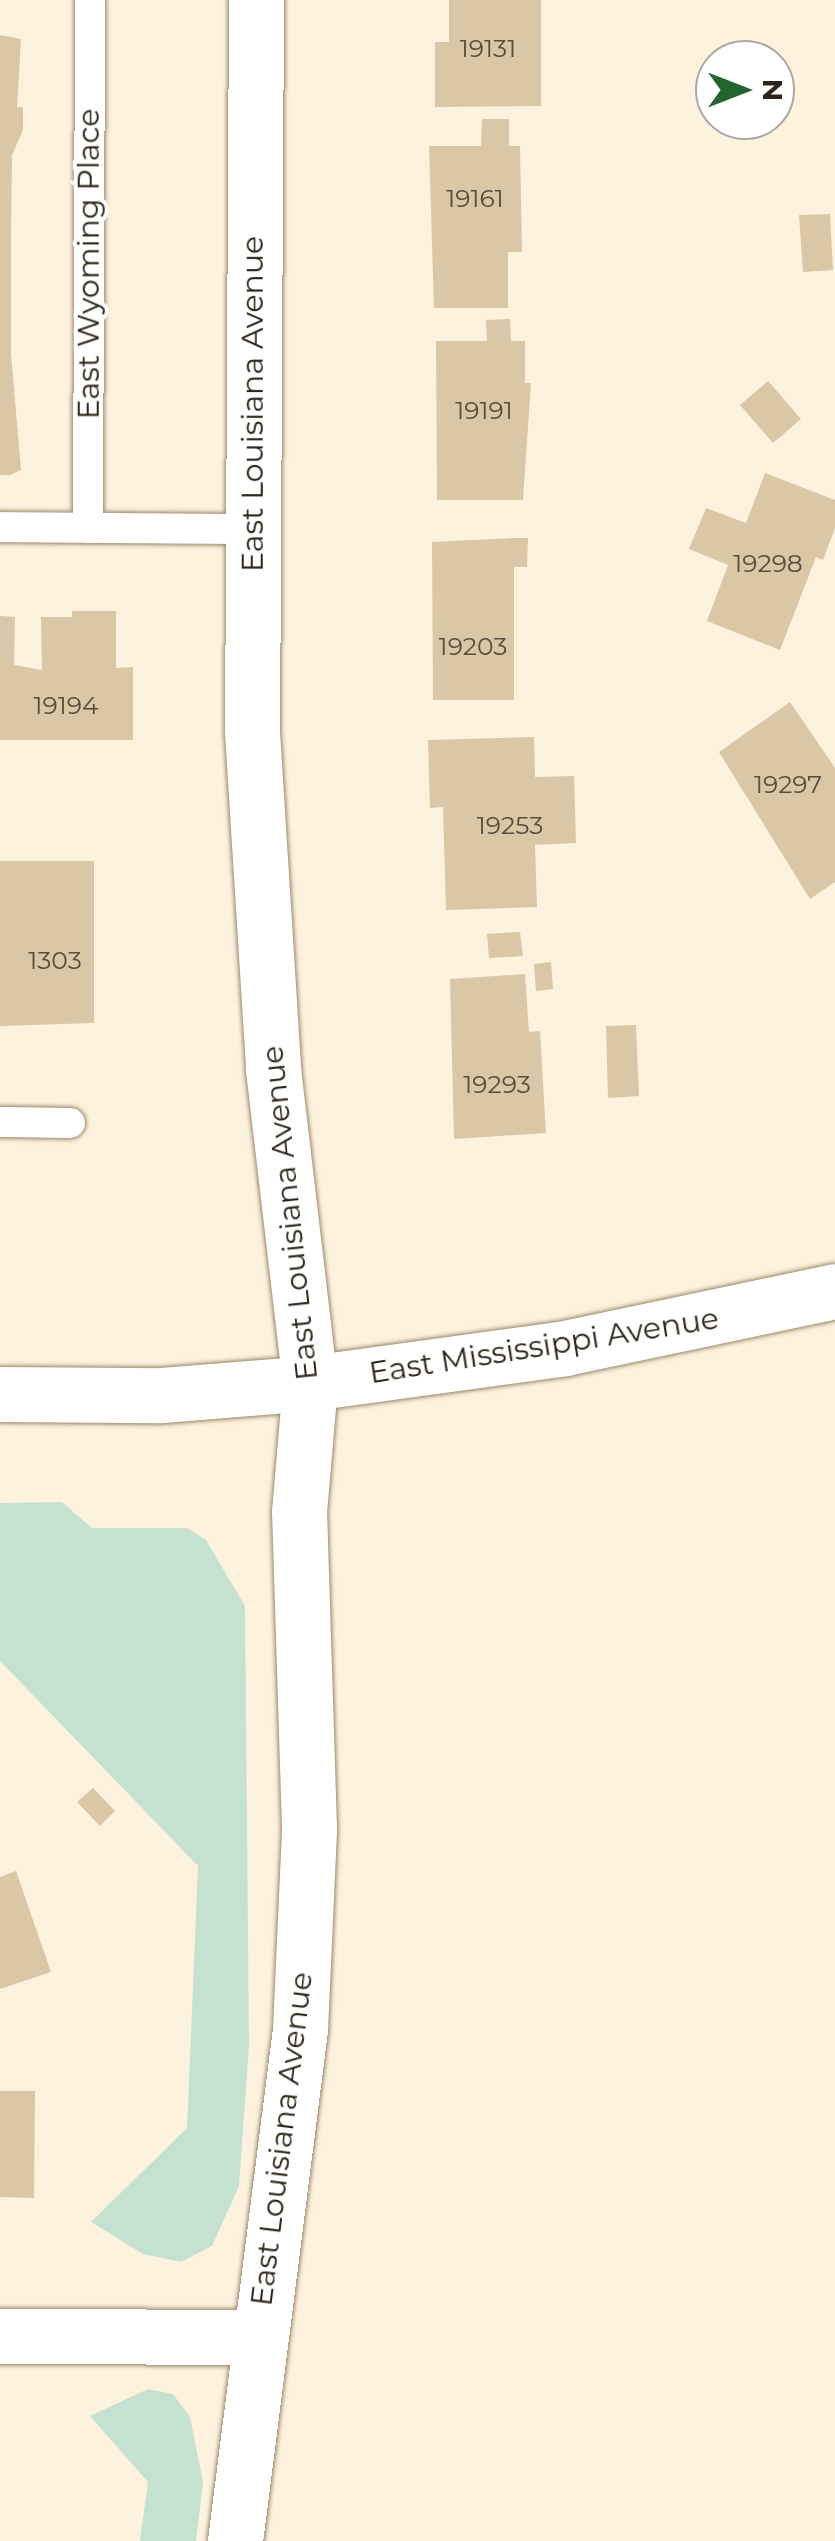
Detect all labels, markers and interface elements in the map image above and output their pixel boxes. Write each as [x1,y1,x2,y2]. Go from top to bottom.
house number: 19131 [460,33,516,63]
north arrow [695,40,795,140]
text: N [756,79,790,101]
street label: East Wyoming Place [71,109,107,419]
house number: 19161 [446,183,504,213]
street label: East Louisiana Avenue [235,236,271,572]
house number: 19191 [455,395,513,425]
house number: 19298 [733,548,803,578]
house number: 19203 [439,631,507,661]
house number: 19194 [33,690,99,720]
house number: 19297 [754,769,822,799]
house number: 19253 [477,810,543,840]
house number: 1303 [28,945,82,975]
street label: East Louisiana Avenue [255,1044,325,1382]
house number: 19293 [463,1069,531,1099]
street label: East Mississippi Avenue [367,1301,721,1391]
street label: East Louisiana Avenue [244,1970,320,2308]

